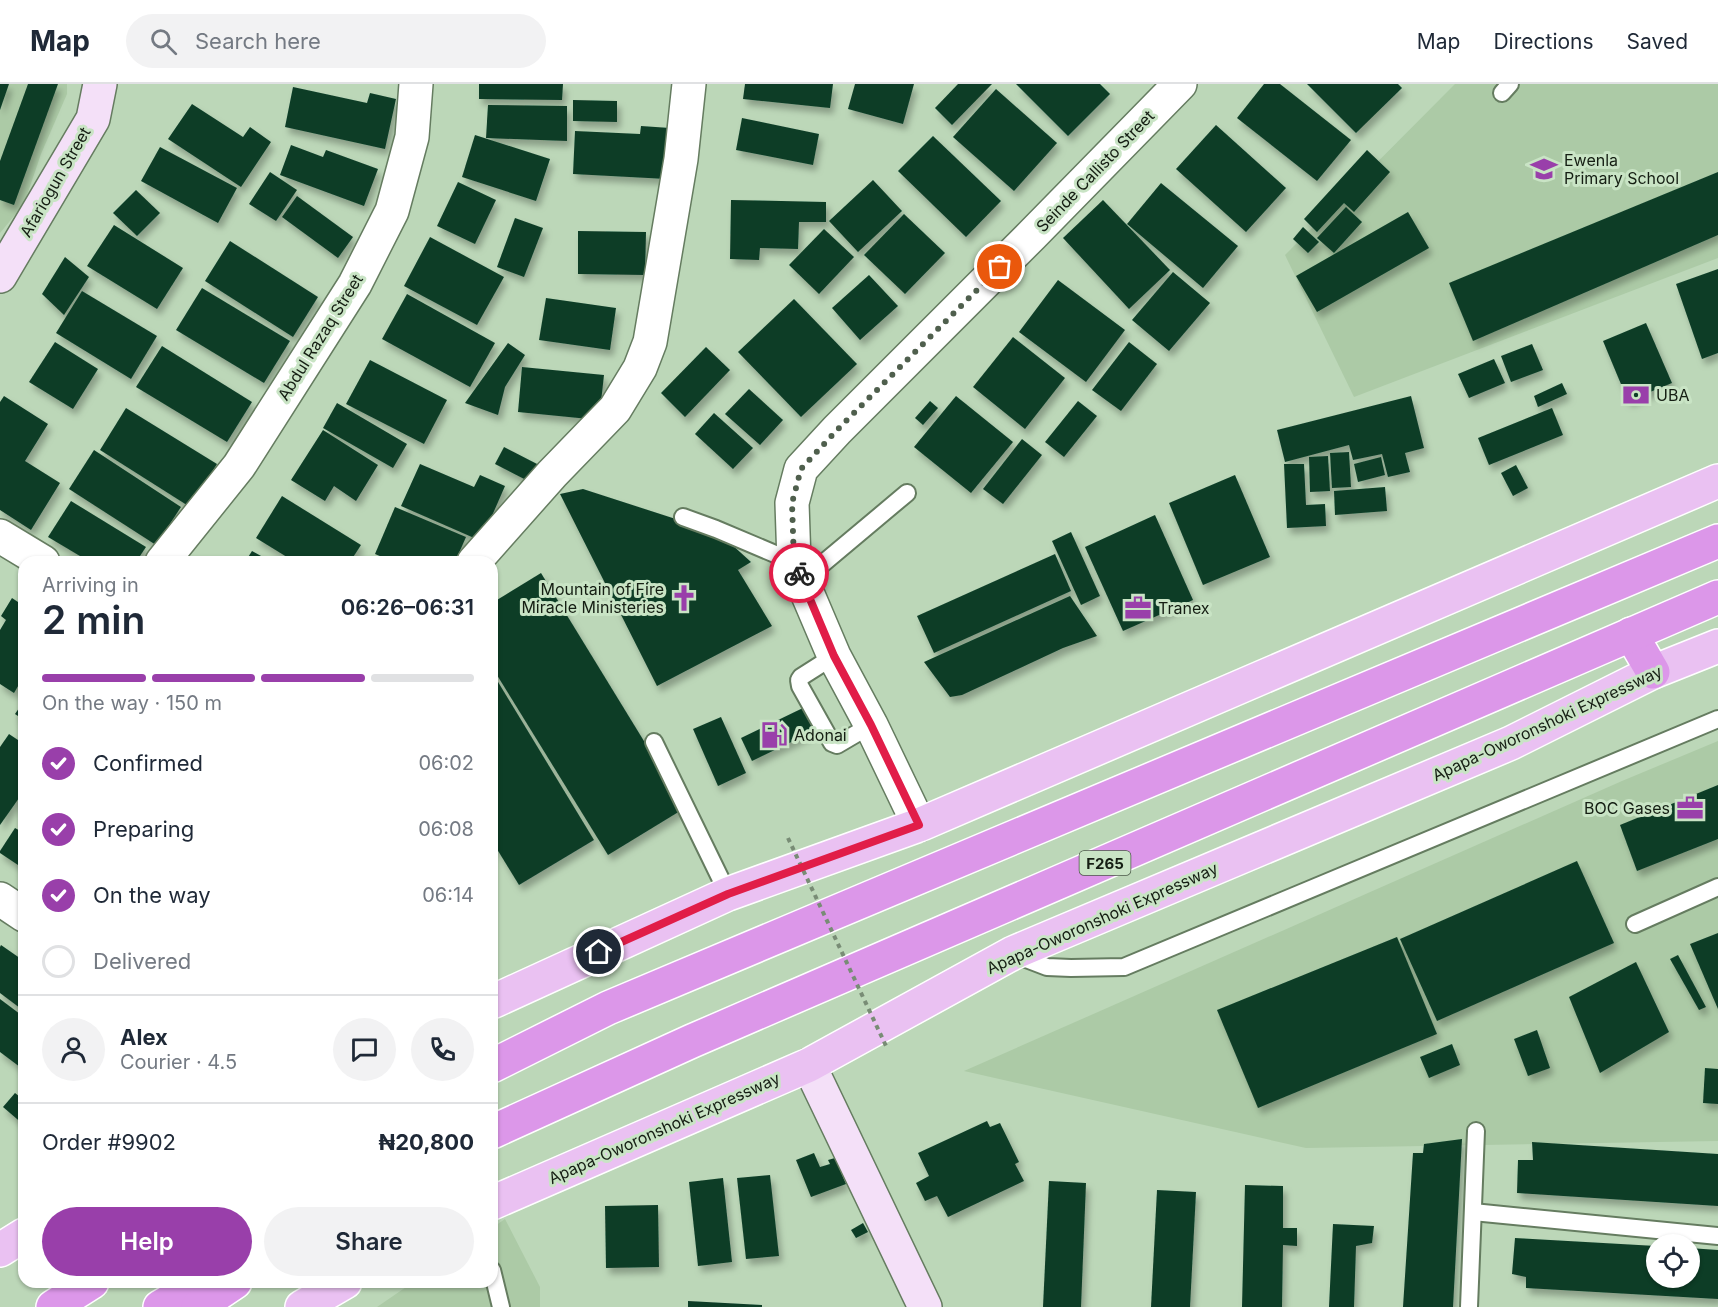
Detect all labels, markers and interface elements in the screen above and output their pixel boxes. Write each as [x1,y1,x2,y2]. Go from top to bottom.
search box [126,14,546,68]
text: Map [30,24,90,58]
icon: search [147,25,180,58]
text: Search here [195,28,321,54]
text: Map [1417,29,1460,54]
text: Directions [1493,29,1594,54]
text: Saved [1627,29,1688,54]
street label: Seinde Callisto Street [1032,106,1158,236]
street label: Afariogun Street [15,123,95,241]
place label: Ewenla Primary School [1564,150,1679,188]
school or university icon: Ewenla Primary School [1529,154,1559,184]
pin [974,241,1025,292]
icon: bag [983,250,1016,283]
street label: Abdul Razaq Street [273,270,367,404]
bank icon: UBA [1621,380,1651,410]
place label: UBA [1656,385,1689,405]
courier [769,543,829,603]
icon: bike [783,557,816,590]
text: Arriving in [42,573,139,597]
place label: Mountain of Fire Miracle Ministeries [521,579,664,617]
church icon: Mountain of Fire Miracle Ministeries [669,583,699,613]
office icon: Tranex [1123,593,1153,623]
text: 06:26–06:31 [341,594,474,620]
text: 2 min [42,596,145,643]
place label: Tranex [1158,598,1210,618]
street label: Apapa-Oworonshoki Expressway [1429,661,1665,785]
text: On the way · 150 m [42,691,222,715]
fuel station icon: Adonai [759,720,789,750]
place label: Adonai [794,725,847,745]
icon: check [42,747,75,780]
text: Confirmed [93,750,203,776]
text: 06:02 [418,751,474,775]
office icon: BOC Gases [1675,793,1705,823]
place label: BOC Gases [1584,798,1670,818]
icon: check [42,813,75,846]
text: Preparing [93,816,194,842]
text: 06:08 [418,817,474,841]
road number: F265 [1080,851,1130,875]
street label: Apapa-Oworonshoki Expressway [983,858,1221,978]
icon: check [42,879,75,912]
text: On the way [93,882,211,908]
text: 06:14 [422,883,474,907]
pin [573,926,624,977]
icon: home [582,935,615,968]
text: Delivered [93,948,191,974]
button: person [42,1018,105,1081]
button: chat [333,1018,396,1081]
button: phone [411,1018,474,1081]
text: Alex [120,1024,168,1050]
text: Courier · 4.5 [120,1050,237,1074]
street label: Apapa-Oworonshoki Expressway [545,1068,783,1188]
text: Order #9902 [42,1129,176,1155]
text: ₦20,800 [379,1129,474,1155]
button: Help [42,1207,252,1276]
button: Share [264,1207,474,1276]
map controls [1646,1234,1700,1288]
button: locate [1646,1234,1700,1288]

